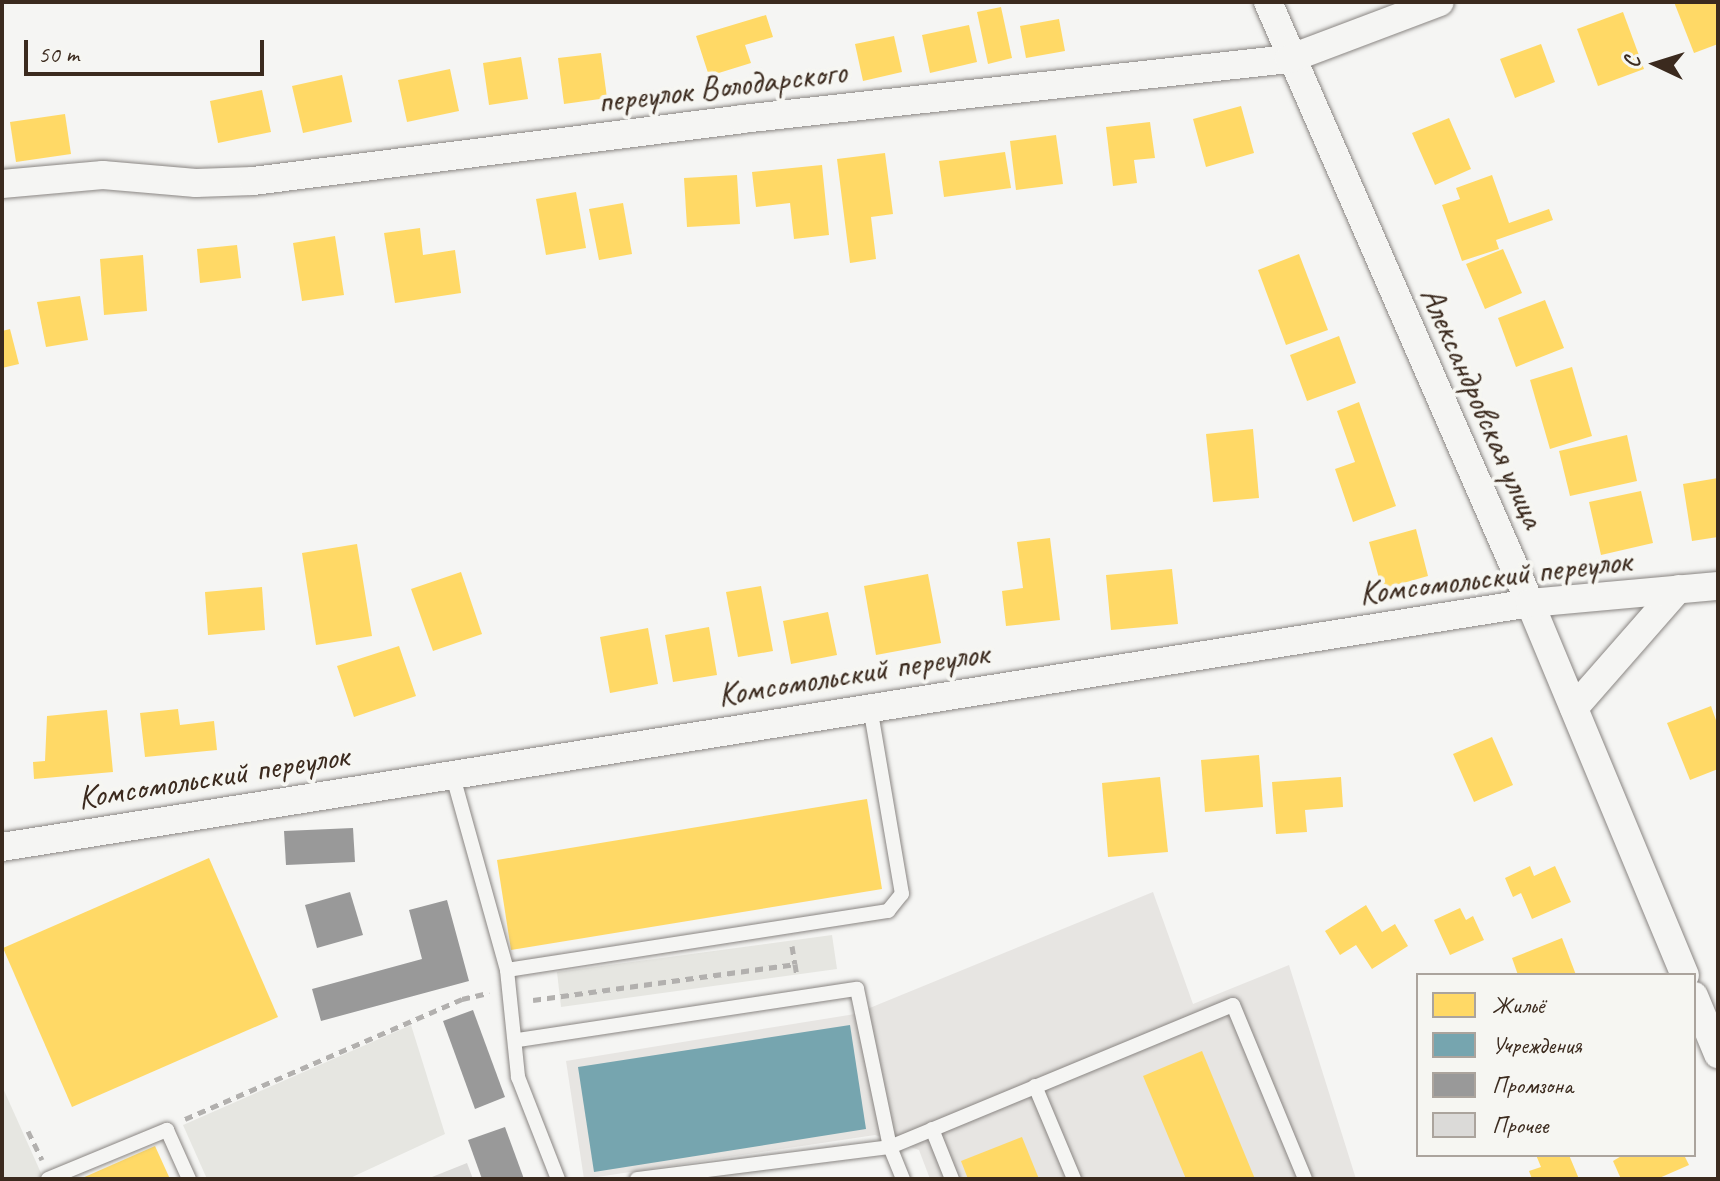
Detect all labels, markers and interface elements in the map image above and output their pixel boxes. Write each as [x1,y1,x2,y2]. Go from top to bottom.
scale bar [28,24,268,74]
north arrow [1616,24,1696,104]
text: 50 m [38,39,79,69]
street label: переулок Володарского [595,50,849,122]
text: С [1618,56,1646,69]
street label: Александровская улица [1411,279,1555,535]
street label: Комсомольский переулок [1357,539,1633,613]
street label: Комсомольский переулок [715,631,991,715]
street label: Комсомольский переулок [75,734,351,818]
legend [1416,973,1696,1157]
text: Жильё [1492,990,1544,1020]
text: Учреждения [1492,1030,1582,1060]
text: Промзона [1492,1070,1573,1100]
text: Прочее [1492,1110,1548,1140]

